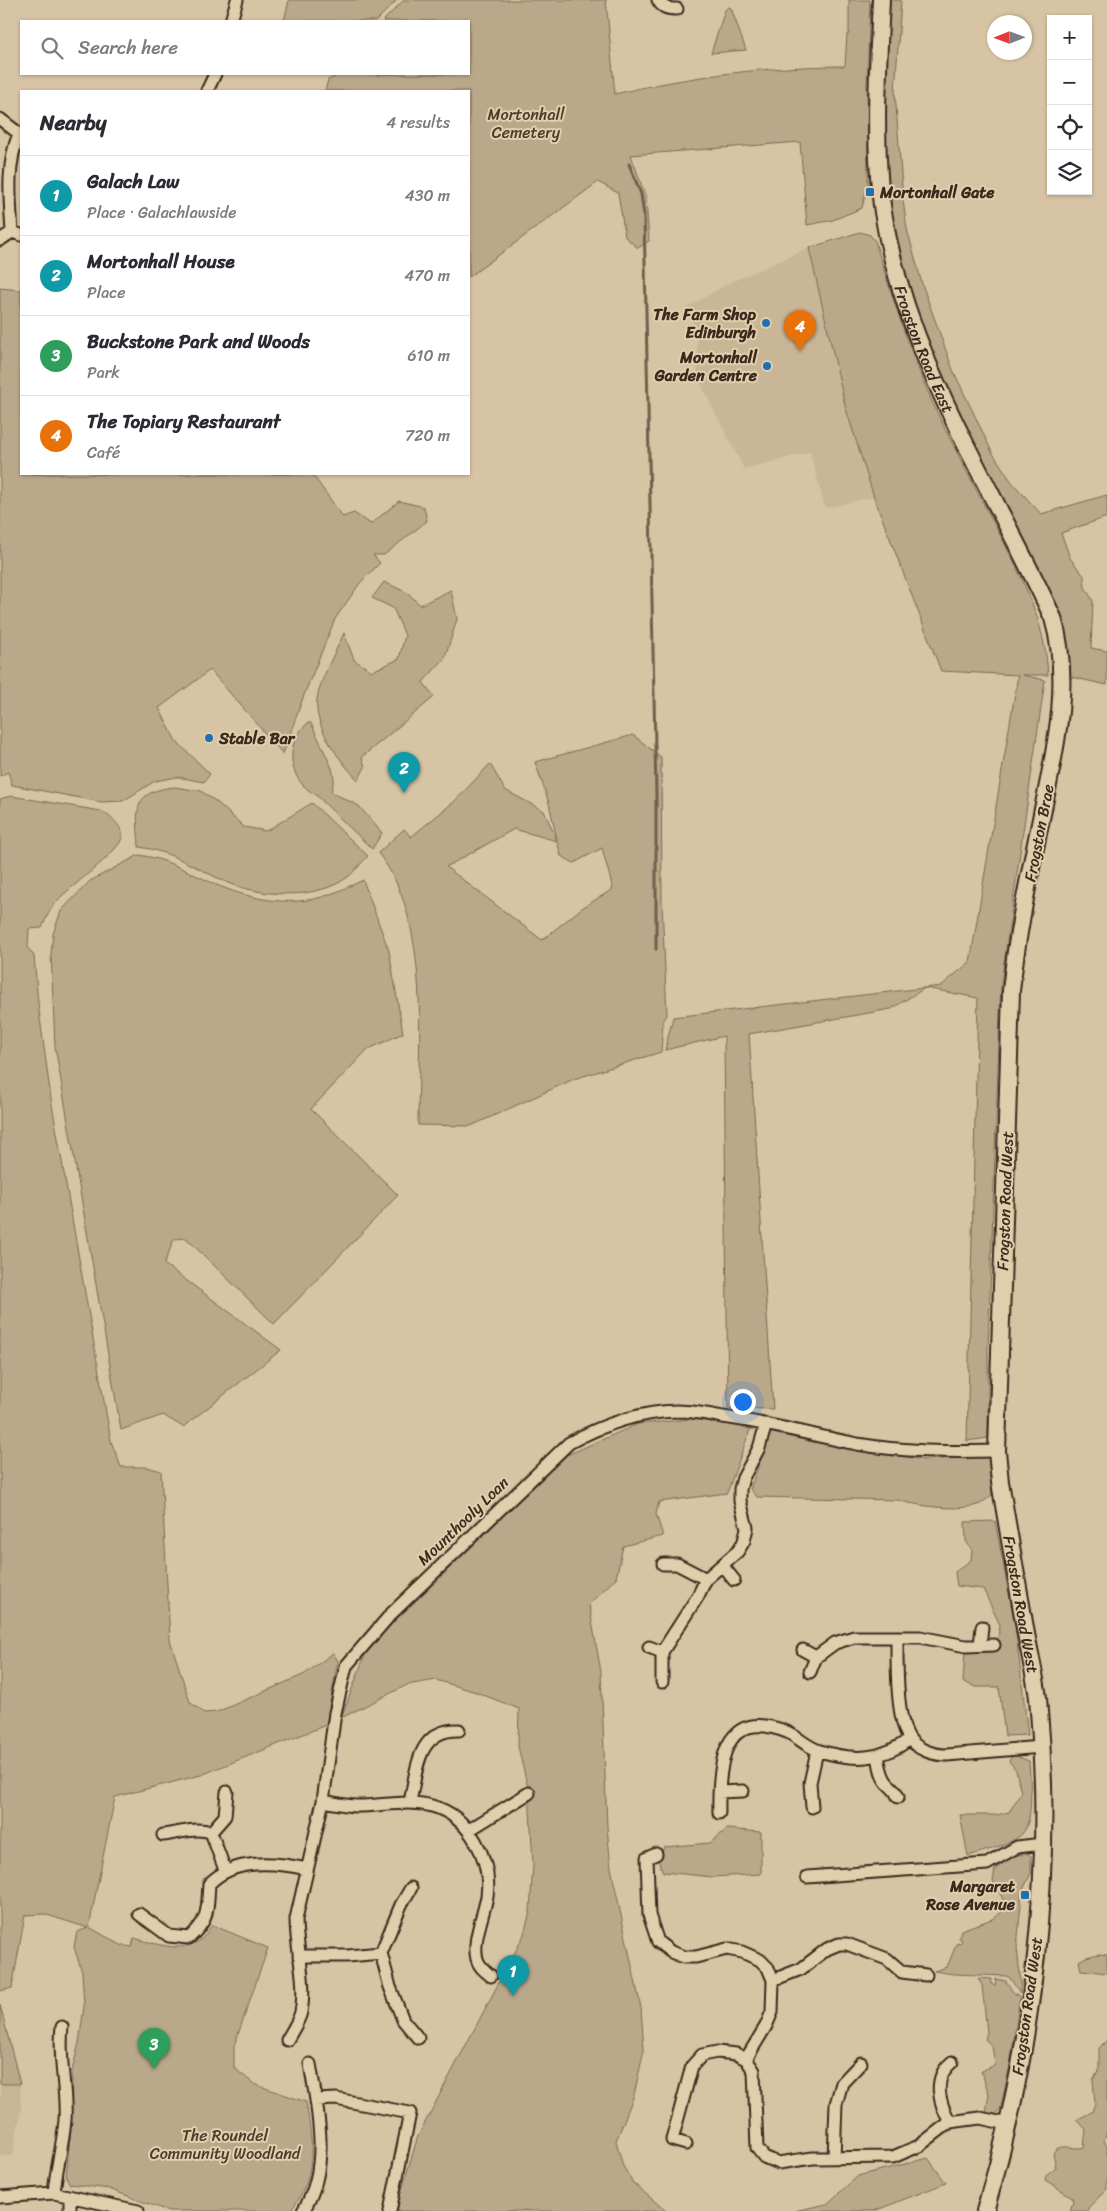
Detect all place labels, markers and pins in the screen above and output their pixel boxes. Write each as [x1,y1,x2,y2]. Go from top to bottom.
place label: Mortonhall Gate [879,178,995,207]
marker: Mortonhall Gate [864,186,876,198]
place label: The Farm Shop Edinburgh [653,300,757,347]
pin: 4 [784,310,816,351]
marker: The Farm Shop Edinburgh [760,317,772,329]
place label: Mortonhall Garden Centre [654,343,758,390]
marker: Mortonhall Garden Centre [761,360,773,372]
place label: Stable Bar [218,724,296,753]
marker: Stable Bar [203,732,215,744]
pin: 2 [388,752,420,793]
place label: Margaret Rose Avenue [925,1872,1016,1919]
marker: Margaret Rose Avenue [1019,1889,1031,1901]
pin: 1 [497,1955,529,1996]
pin: 3 [138,2028,170,2069]

